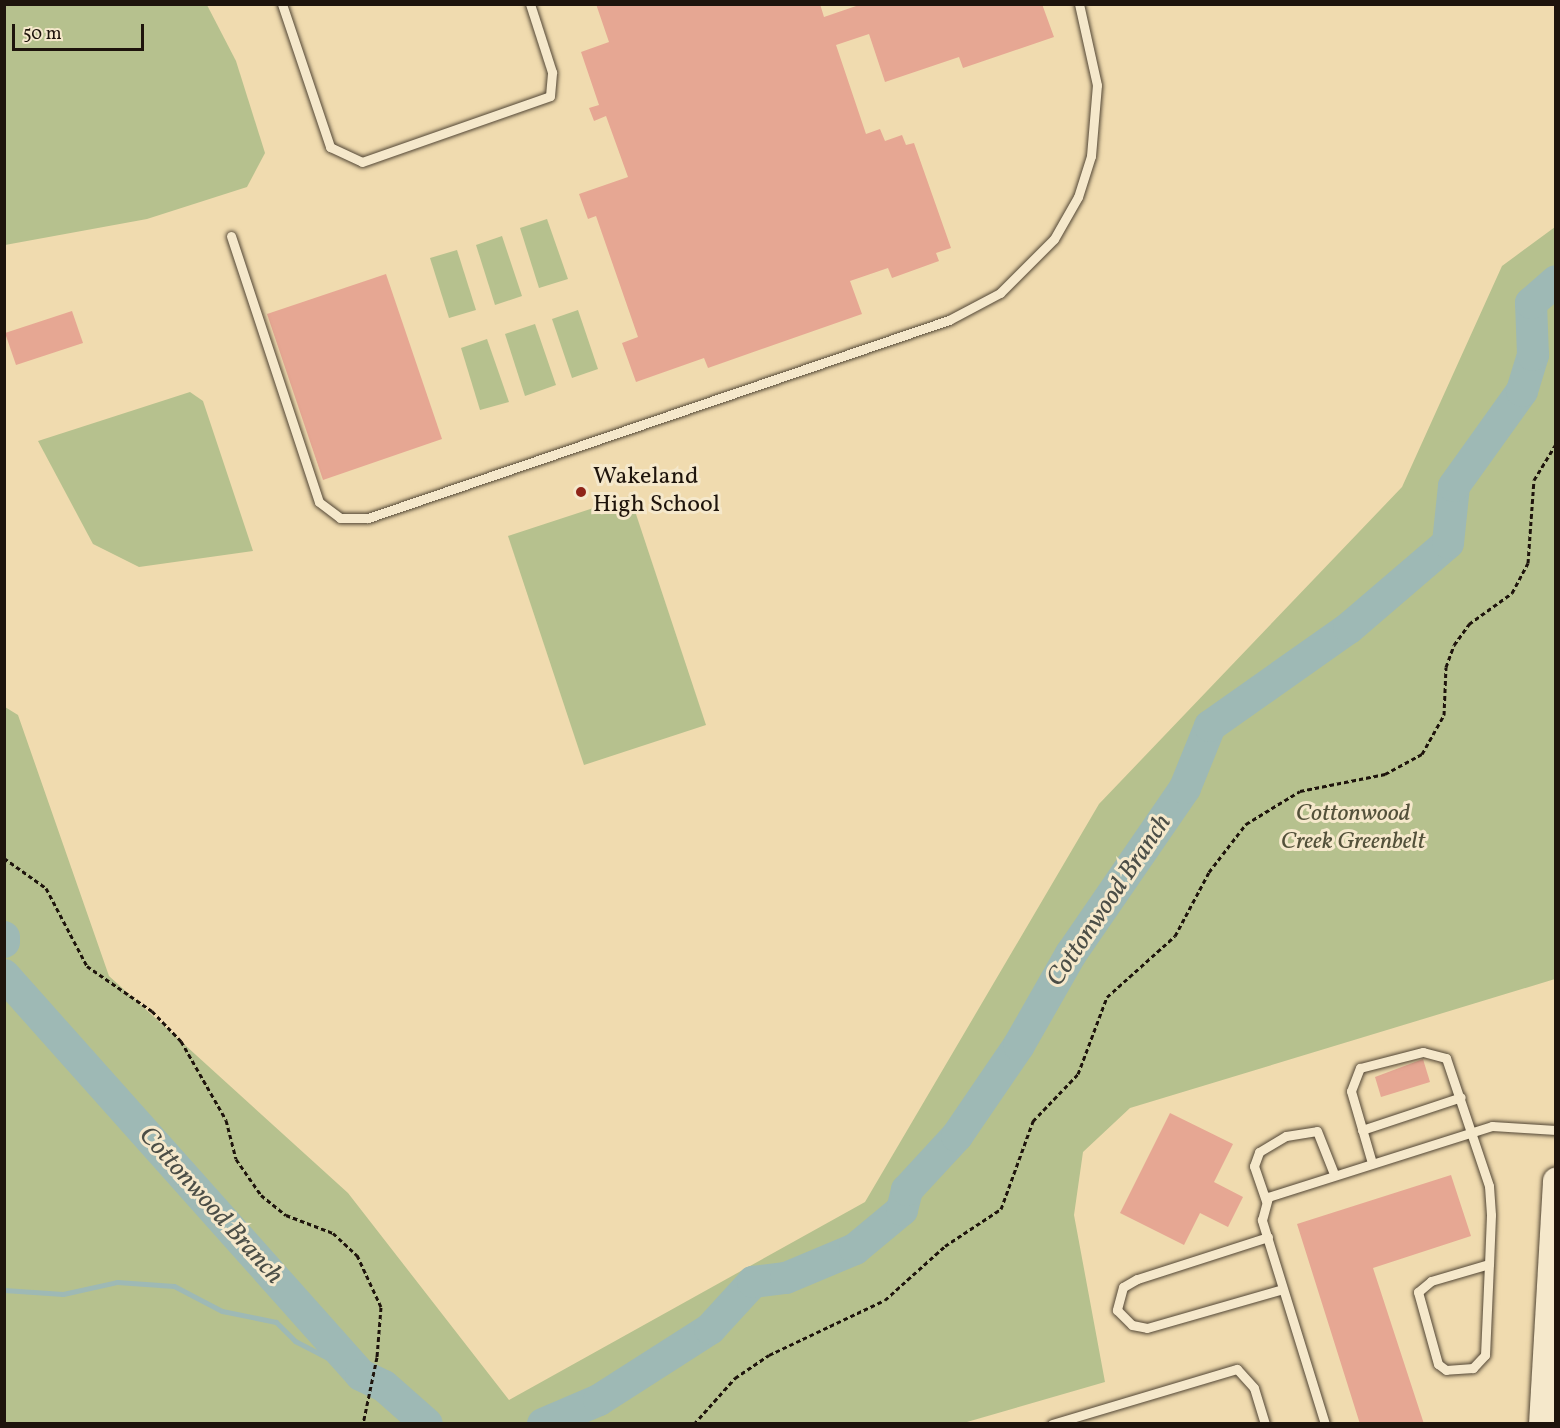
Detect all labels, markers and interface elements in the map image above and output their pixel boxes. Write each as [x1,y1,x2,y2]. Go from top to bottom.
scale bar [15,12,147,50]
text: 50 m [23,22,62,47]
place label: Wakeland High School [593,464,720,520]
marker: Wakeland High School [574,485,588,499]
park label: Cottonwood Creek Greenbelt [1281,801,1425,857]
water label: Cottonwood Branch [1041,809,1179,993]
water label: Cottonwood Branch [131,1121,289,1291]

